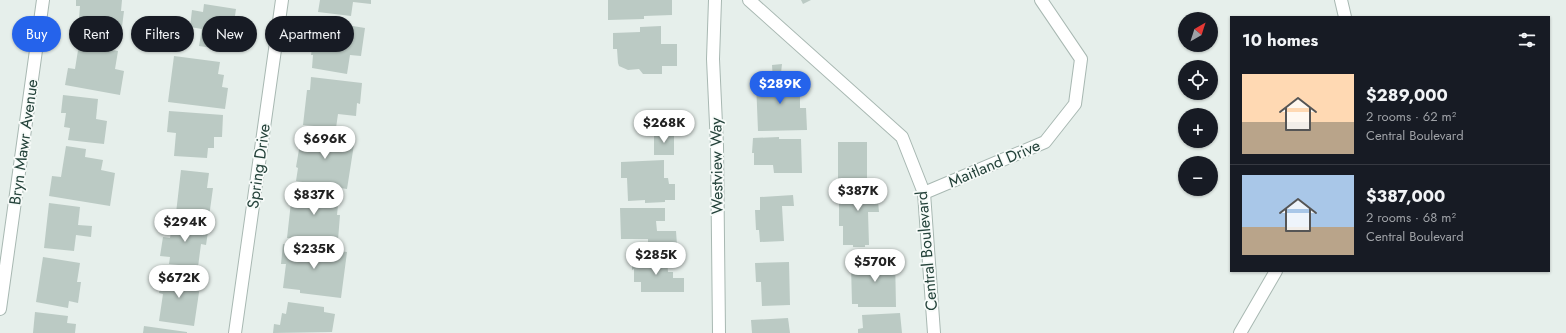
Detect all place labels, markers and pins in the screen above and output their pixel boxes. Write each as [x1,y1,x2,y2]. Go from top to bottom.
pin: $289K [752,71,808,105]
pin: $268K [636,110,692,144]
pin: $696K [297,126,353,160]
pin: $387K [830,178,886,212]
pin: $837K [286,182,342,216]
pin: $294K [157,209,213,243]
pin: $235K [286,236,342,270]
pin: $285K [628,242,684,276]
pin: $570K [847,249,903,283]
pin: $672K [151,265,207,299]

